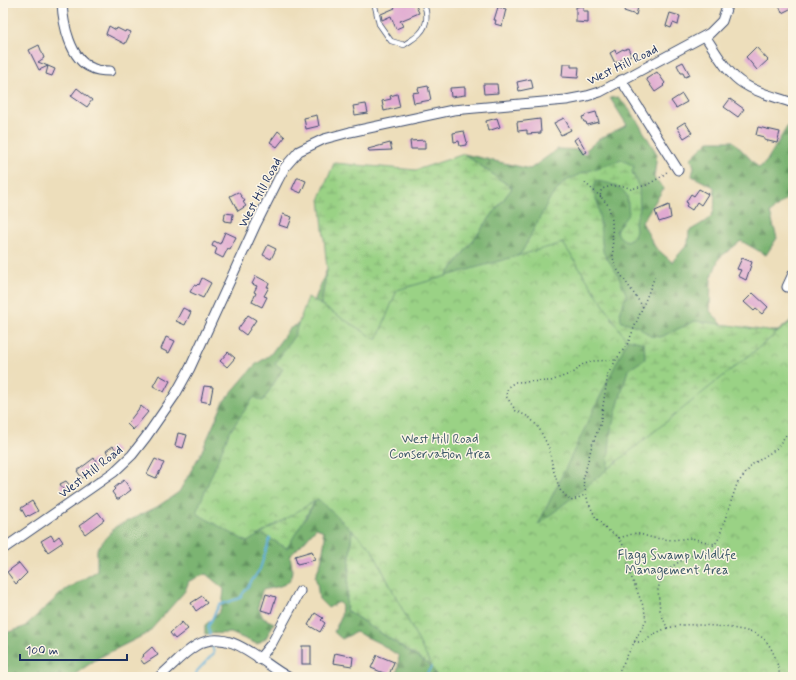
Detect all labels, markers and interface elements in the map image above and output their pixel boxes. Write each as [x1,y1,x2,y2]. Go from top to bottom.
street label: West Hill Road [584,41,661,90]
street label: West Hill Road [235,155,286,231]
park label: West Hill Road Conservation Area [389,431,491,463]
street label: West Hill Road [55,442,126,503]
park label: Flagg Swamp Wildlife Management Area [618,547,736,580]
scale bar [20,636,127,662]
text: 100 m [26,643,58,659]

